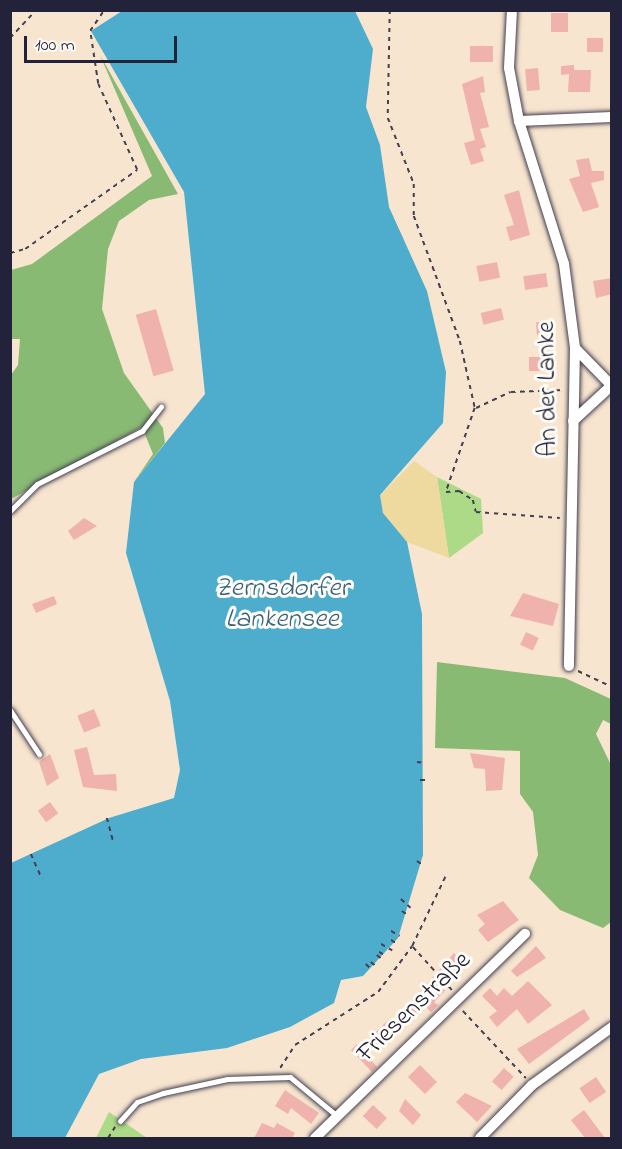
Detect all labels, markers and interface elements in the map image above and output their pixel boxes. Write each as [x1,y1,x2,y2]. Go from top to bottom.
scale bar [27,24,180,62]
text: 100 m [35,33,75,59]
street label: An der Lanke [532,321,566,457]
water label: Zernsdorfer Lankensee [215,572,349,635]
street label: Friesenstraße [352,946,478,1070]

